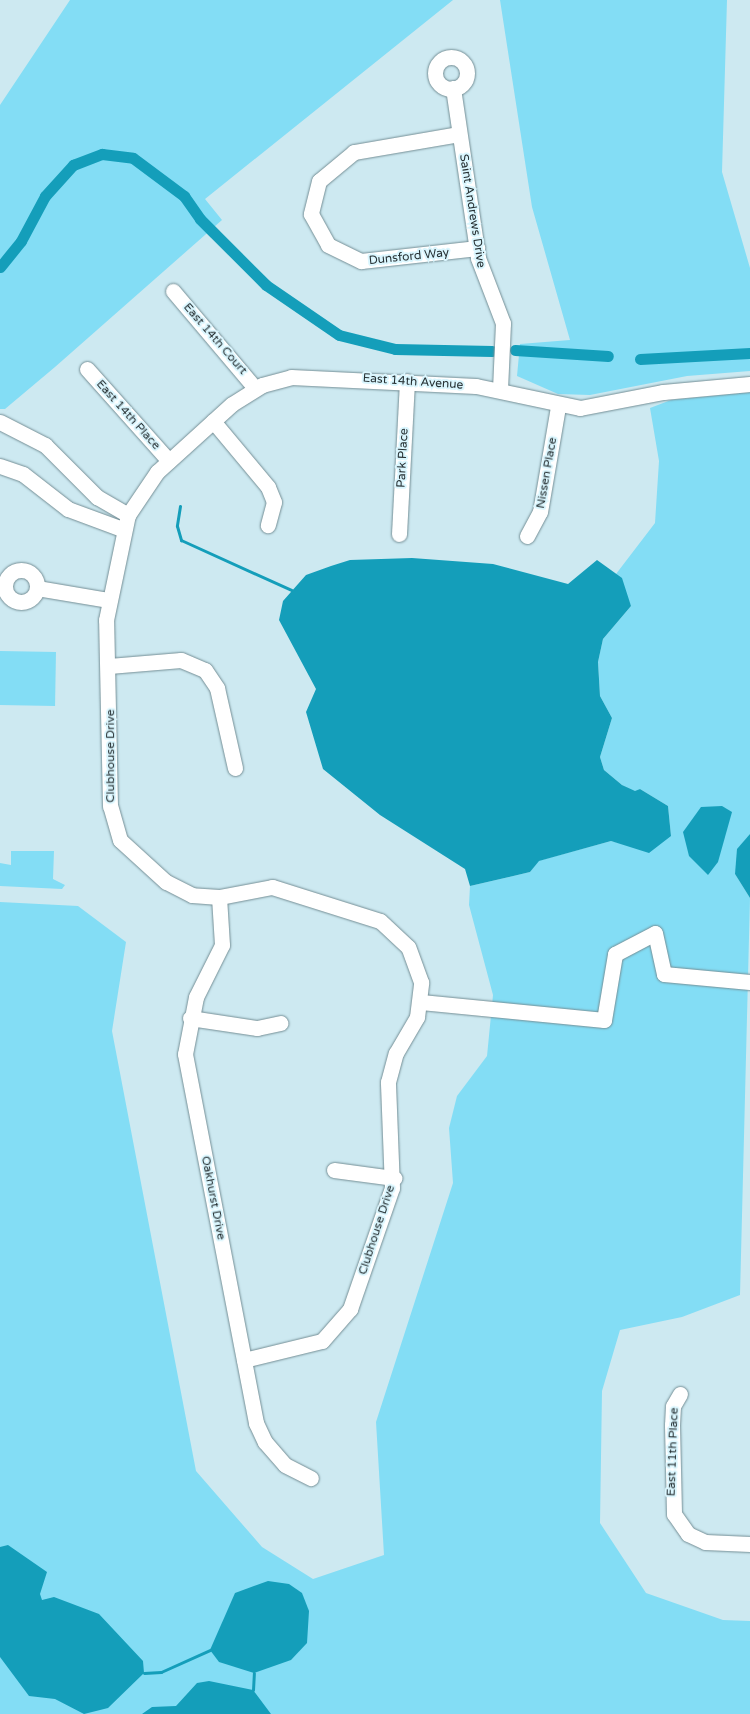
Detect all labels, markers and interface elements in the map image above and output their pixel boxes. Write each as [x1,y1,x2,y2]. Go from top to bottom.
street label: Saint Andrews Drive [456,153,488,269]
street label: Dunsford Way [368,246,450,268]
street label: East 14th Court [180,300,250,378]
street label: East 14th Avenue [362,371,464,393]
street label: East 14th Place [93,377,163,453]
street label: Park Place [394,428,412,488]
street label: Nissen Place [534,436,560,510]
street label: Clubhouse Drive [104,709,118,803]
street label: Oakhurst Drive [198,1155,228,1241]
street label: Clubhouse Drive [356,1183,398,1277]
street label: East 11th Place [664,1407,682,1497]

